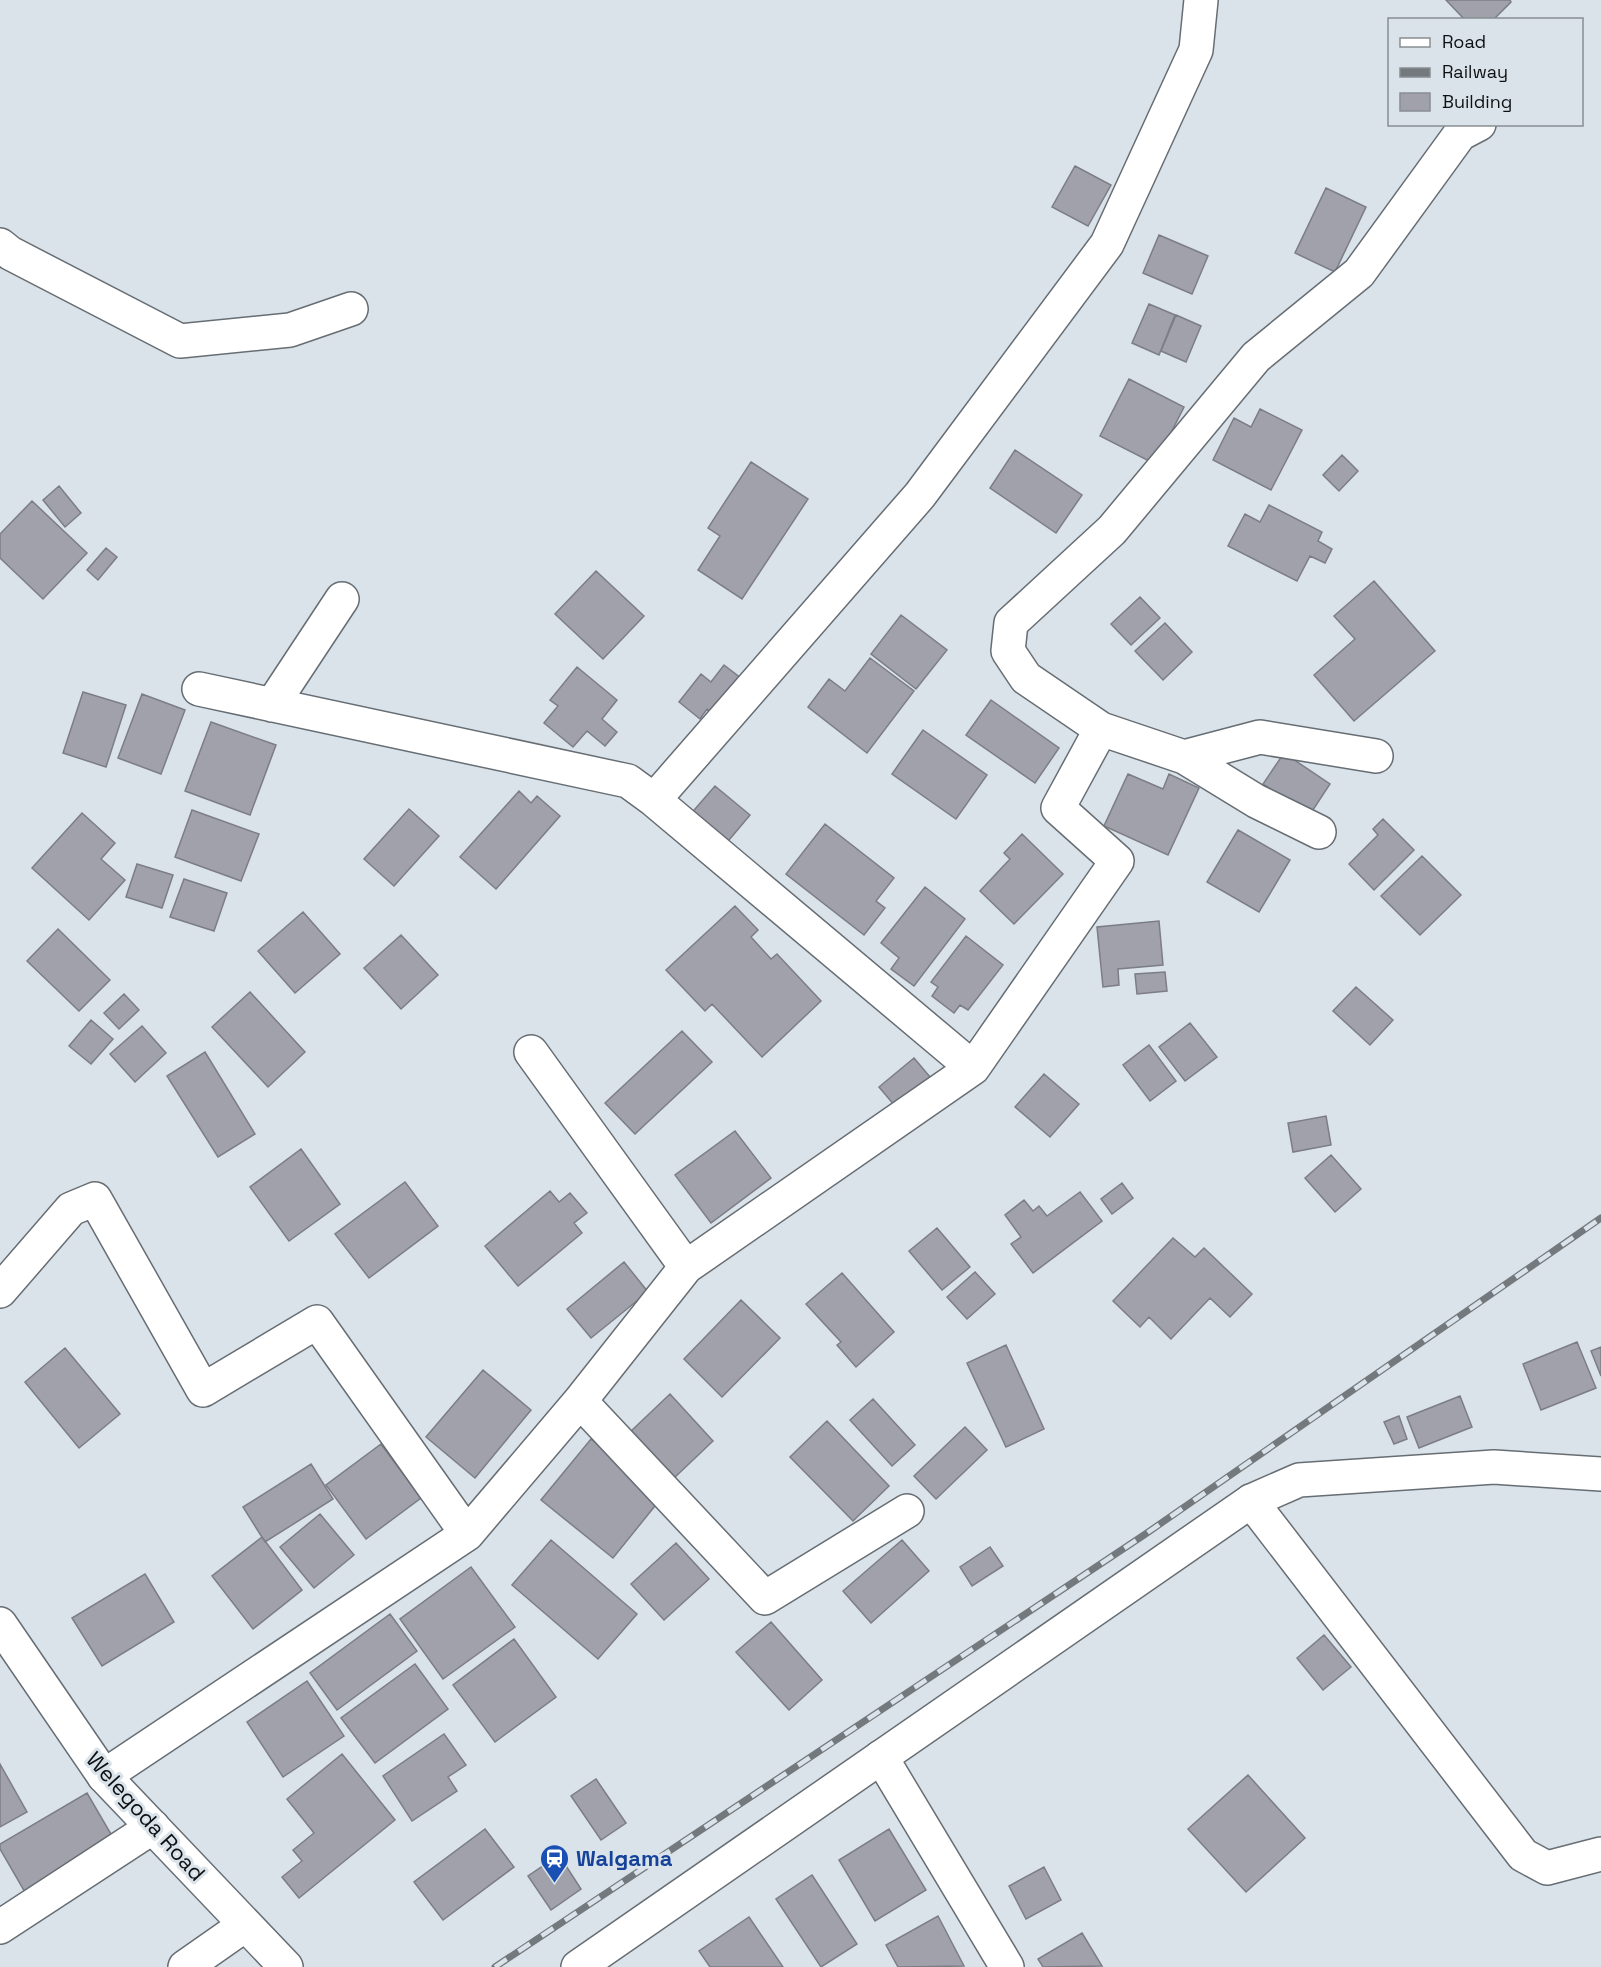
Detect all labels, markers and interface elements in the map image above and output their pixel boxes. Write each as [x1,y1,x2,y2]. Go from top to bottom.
legend [1388,18,1583,126]
text: Road [1442,30,1486,53]
text: Railway [1442,60,1508,83]
text: Building [1442,90,1512,113]
street label: Welegoda Road [81,1745,211,1887]
station icon: Walgama [539,1842,571,1884]
place label: Walgama [576,1844,673,1872]

